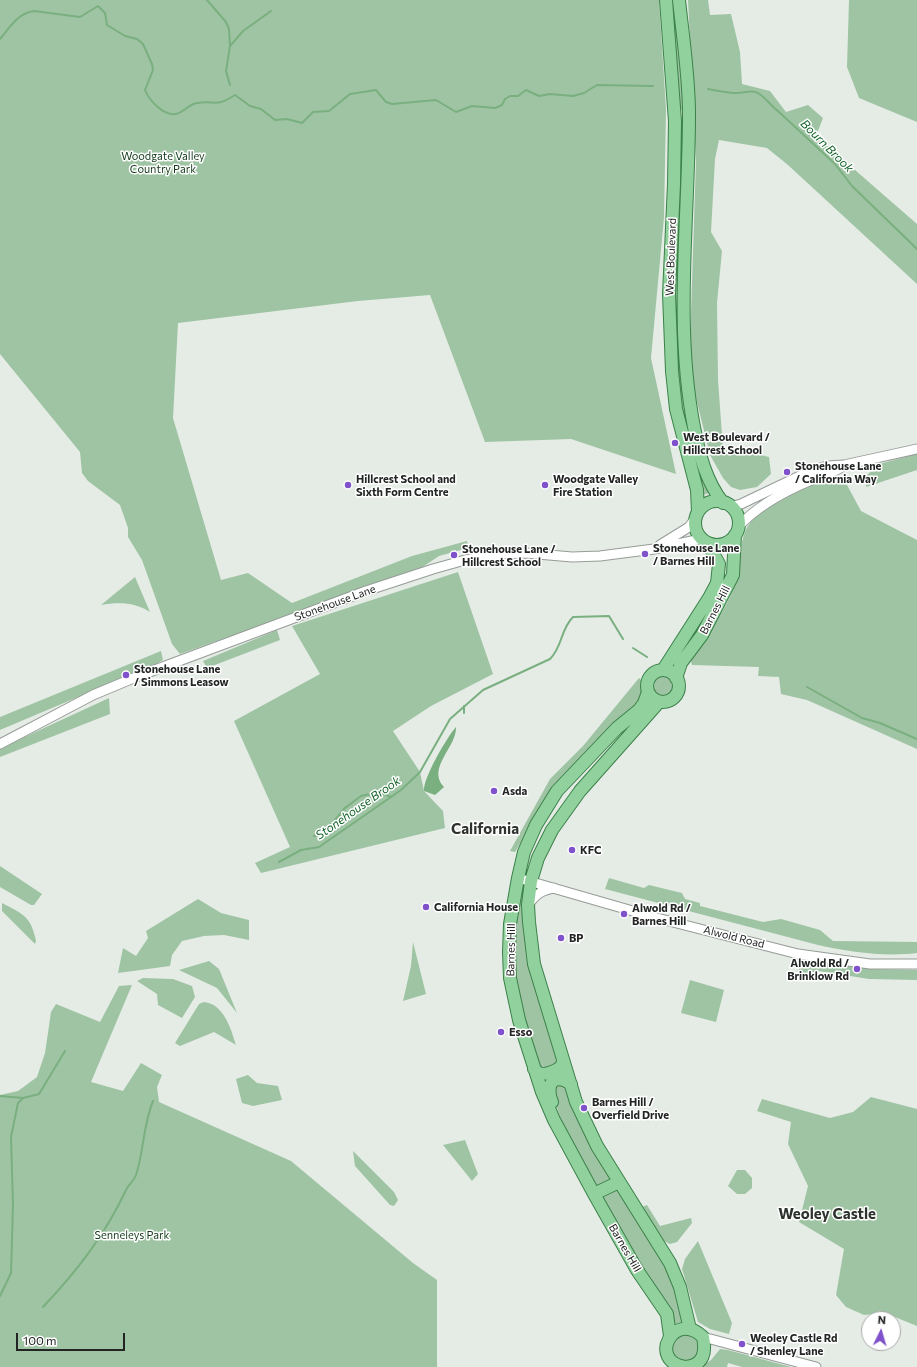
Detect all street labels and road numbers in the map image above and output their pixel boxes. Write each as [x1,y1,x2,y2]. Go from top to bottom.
street label: West Boulevard [663,218,679,296]
street label: Stonehouse Lane [293,582,377,624]
street label: Barnes Hill [697,583,733,637]
street label: Barnes Hill [504,923,518,977]
street label: Alwold Road [702,923,766,951]
street label: Barnes Hill [606,1222,644,1274]

